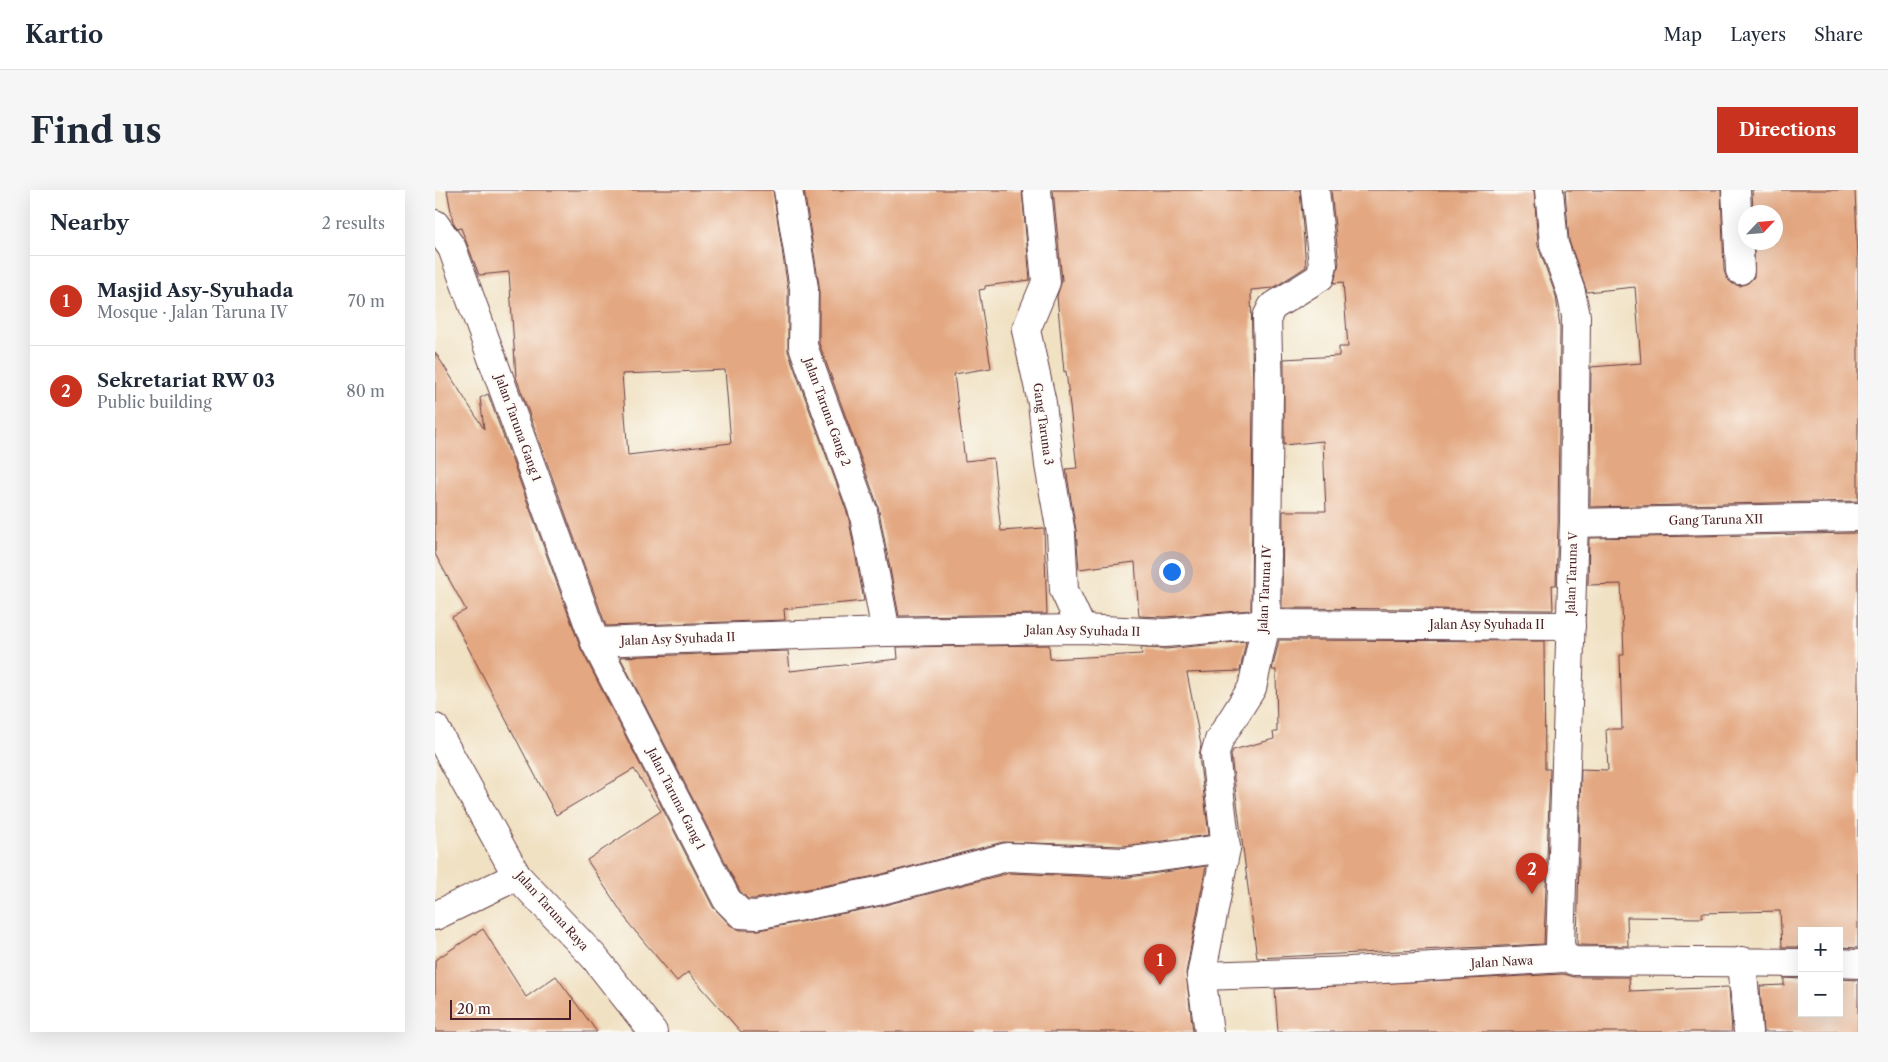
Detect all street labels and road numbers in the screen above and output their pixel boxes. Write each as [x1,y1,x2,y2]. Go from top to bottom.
street label: Jalan Taruna Gang 2 [800,354,854,468]
street label: Jalan Taruna Gang 1 [492,371,545,483]
street label: Gang Taruna 3 [1030,382,1057,466]
street label: Gang Taruna XII [1669,511,1763,528]
street label: Jalan Taruna V [1562,531,1580,616]
street label: Jalan Taruna IV [1255,545,1274,635]
street label: Jalan Asy Syuhada II [1428,617,1544,632]
street label: Jalan Asy Syuhada II [1023,622,1141,639]
street label: Jalan Asy Syuhada II [618,629,736,648]
street label: Jalan Taruna Gang 1 [643,744,709,852]
street label: Jalan Taruna Raya [511,866,592,954]
street label: Jalan Nawa [1468,952,1534,971]

